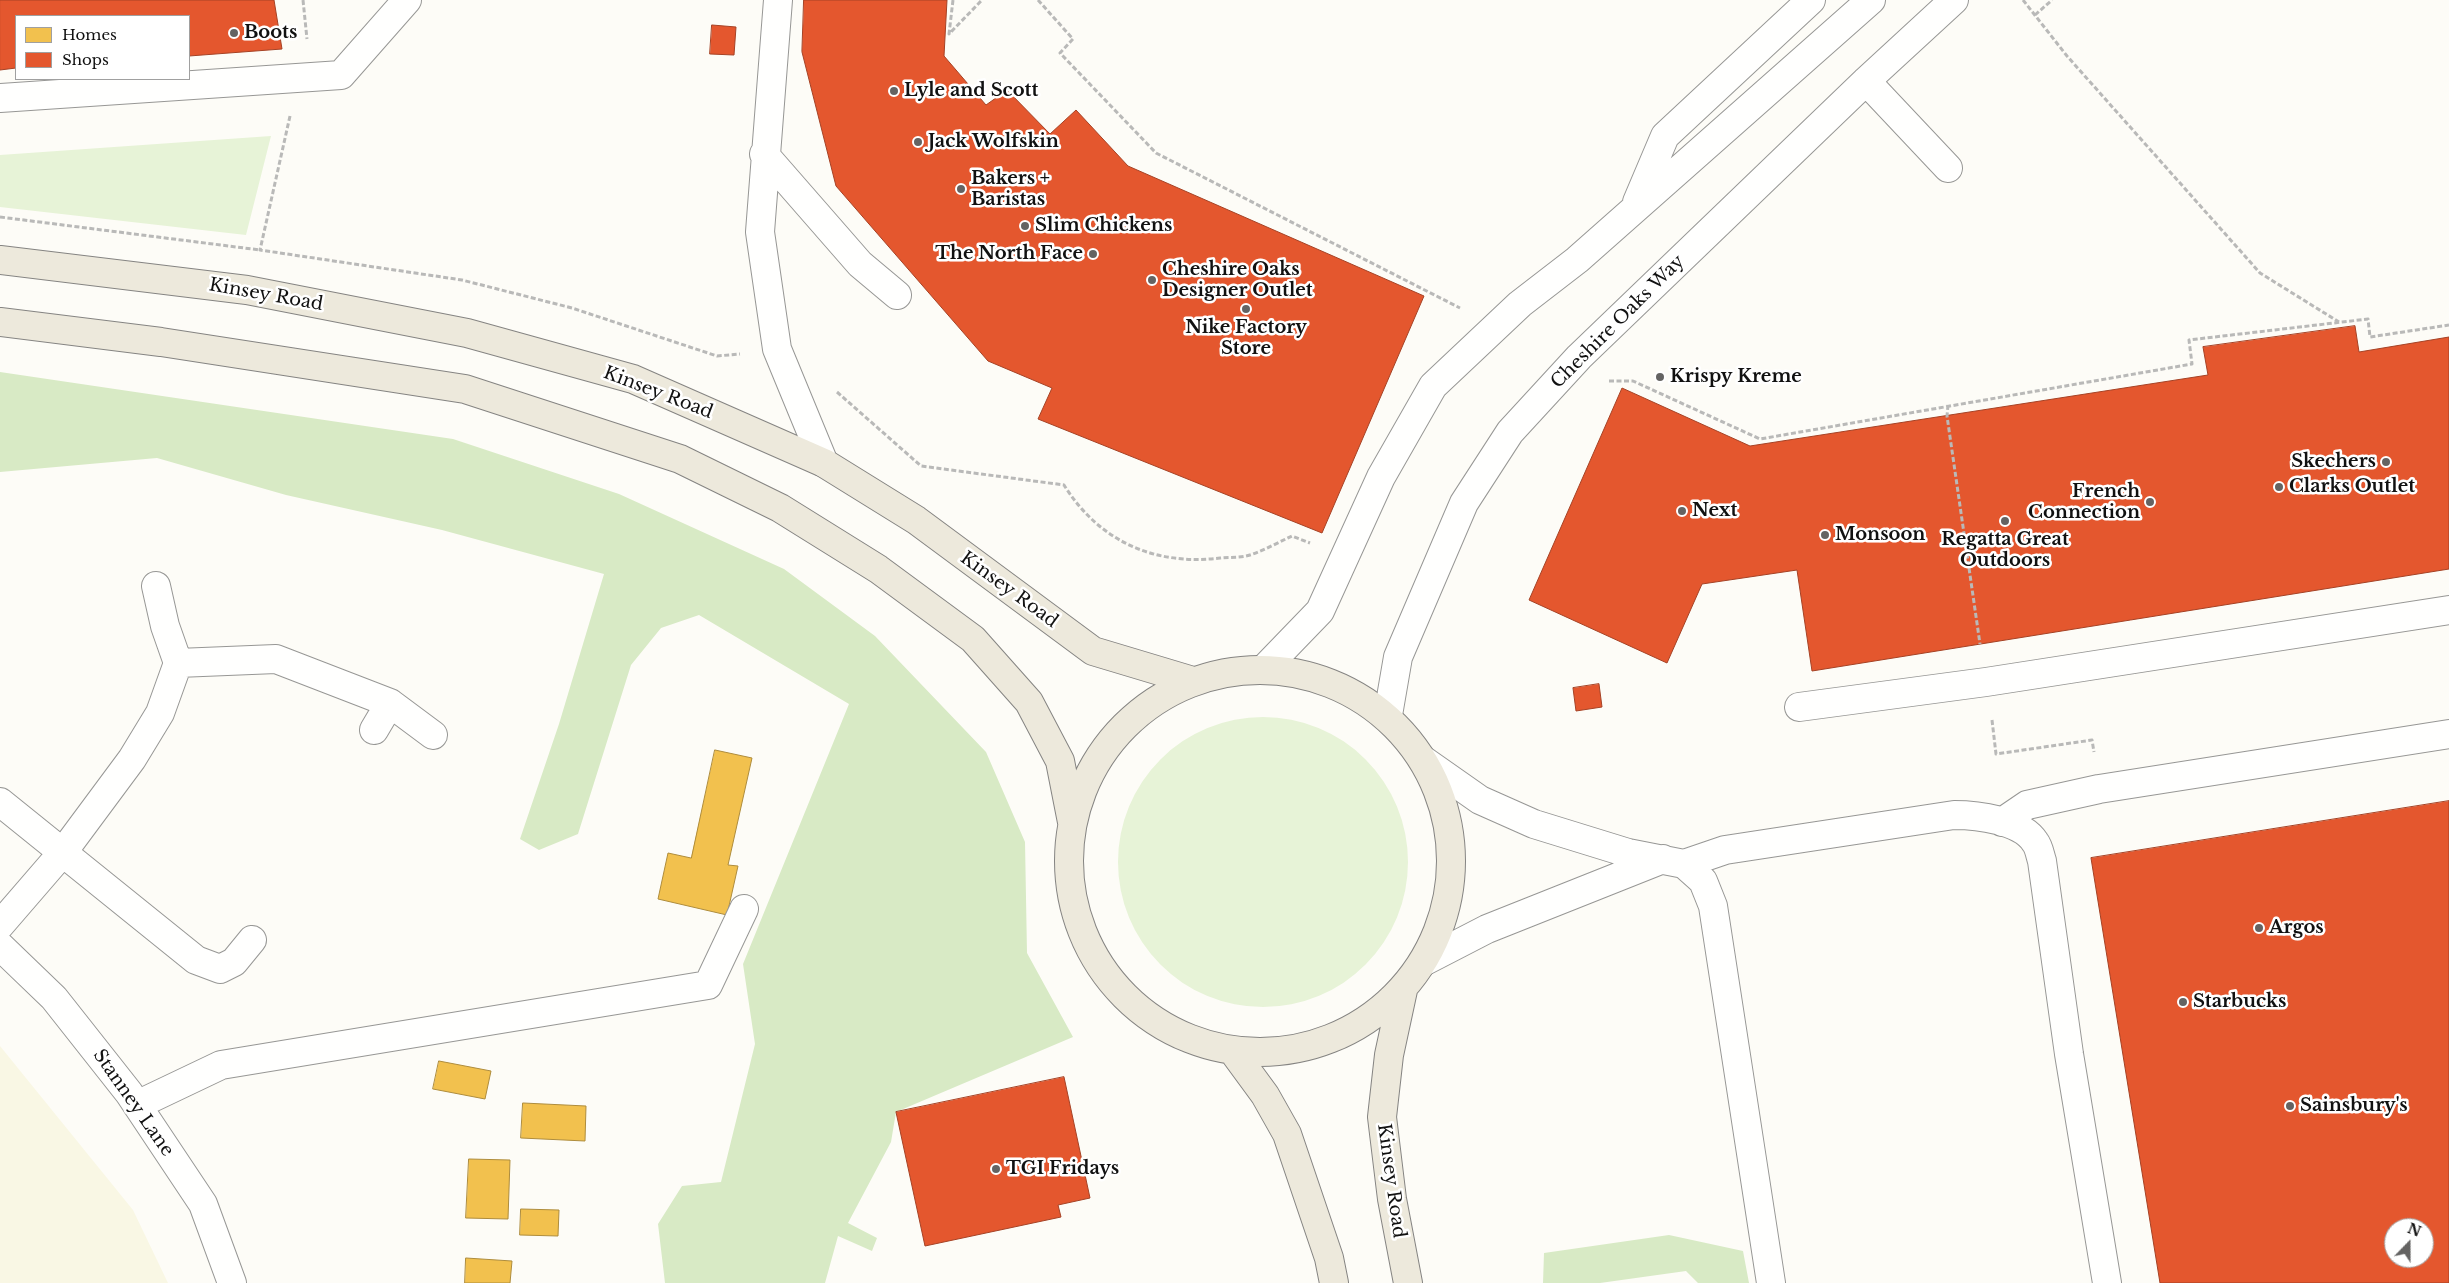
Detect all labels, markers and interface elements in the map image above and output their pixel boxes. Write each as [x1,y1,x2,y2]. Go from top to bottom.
legend [15,15,190,80]
place label: Boots [244,22,297,44]
text: Homes [62,25,117,44]
marker: Boots [228,27,240,39]
text: Shops [62,50,109,69]
place label: Lyle and Scott [904,80,1038,102]
marker: Lyle and Scott [888,85,900,97]
place label: Jack Wolfskin [928,131,1059,153]
marker: Jack Wolfskin [912,136,924,148]
place label: Bakers + Baristas [971,168,1050,210]
marker: Bakers + Baristas [955,183,967,195]
place label: Slim Chickens [1035,215,1172,237]
marker: Slim Chickens [1019,220,1031,232]
place label: The North Face [935,243,1083,265]
marker: The North Face [1087,248,1099,260]
street label: Cheshire Oaks Way [1547,251,1689,393]
place label: Cheshire Oaks Designer Outlet [1162,259,1313,302]
street label: Kinsey Road [207,274,325,316]
marker: Cheshire Oaks Designer Outlet [1146,274,1158,286]
marker: Nike Factory Store [1240,303,1252,315]
place label: Nike Factory Store [1185,317,1307,359]
street label: Kinsey Road [600,362,716,424]
place label: Krispy Kreme [1670,366,1802,388]
marker: Krispy Kreme [1654,371,1666,383]
place label: Skechers [2291,451,2376,473]
marker: Skechers [2380,456,2392,468]
place label: Clarks Outlet [2289,476,2415,498]
place label: French Connection [2028,481,2140,524]
marker: Clarks Outlet [2273,481,2285,493]
marker: French Connection [2144,496,2156,508]
place label: Next [1692,500,1737,522]
marker: Next [1676,505,1688,517]
marker: Regatta Great Outdoors [1999,515,2011,527]
place label: Monsoon [1835,524,1925,546]
marker: Monsoon [1819,529,1831,541]
place label: Regatta Great Outdoors [1941,529,2069,572]
street label: Kinsey Road [956,547,1062,633]
place label: Argos [2269,917,2324,939]
marker: Argos [2253,922,2265,934]
place label: Starbucks [2193,991,2286,1013]
marker: Starbucks [2177,996,2189,1008]
street label: Stanney Lane [88,1045,178,1161]
place label: Sainsbury's [2300,1095,2408,1117]
marker: Sainsbury's [2284,1100,2296,1112]
street label: Kinsey Road [1372,1122,1410,1240]
place label: TGI Fridays [1006,1158,1119,1180]
marker: TGI Fridays [990,1163,1002,1175]
north arrow [2384,1218,2434,1268]
text: N [2405,1219,2424,1241]

